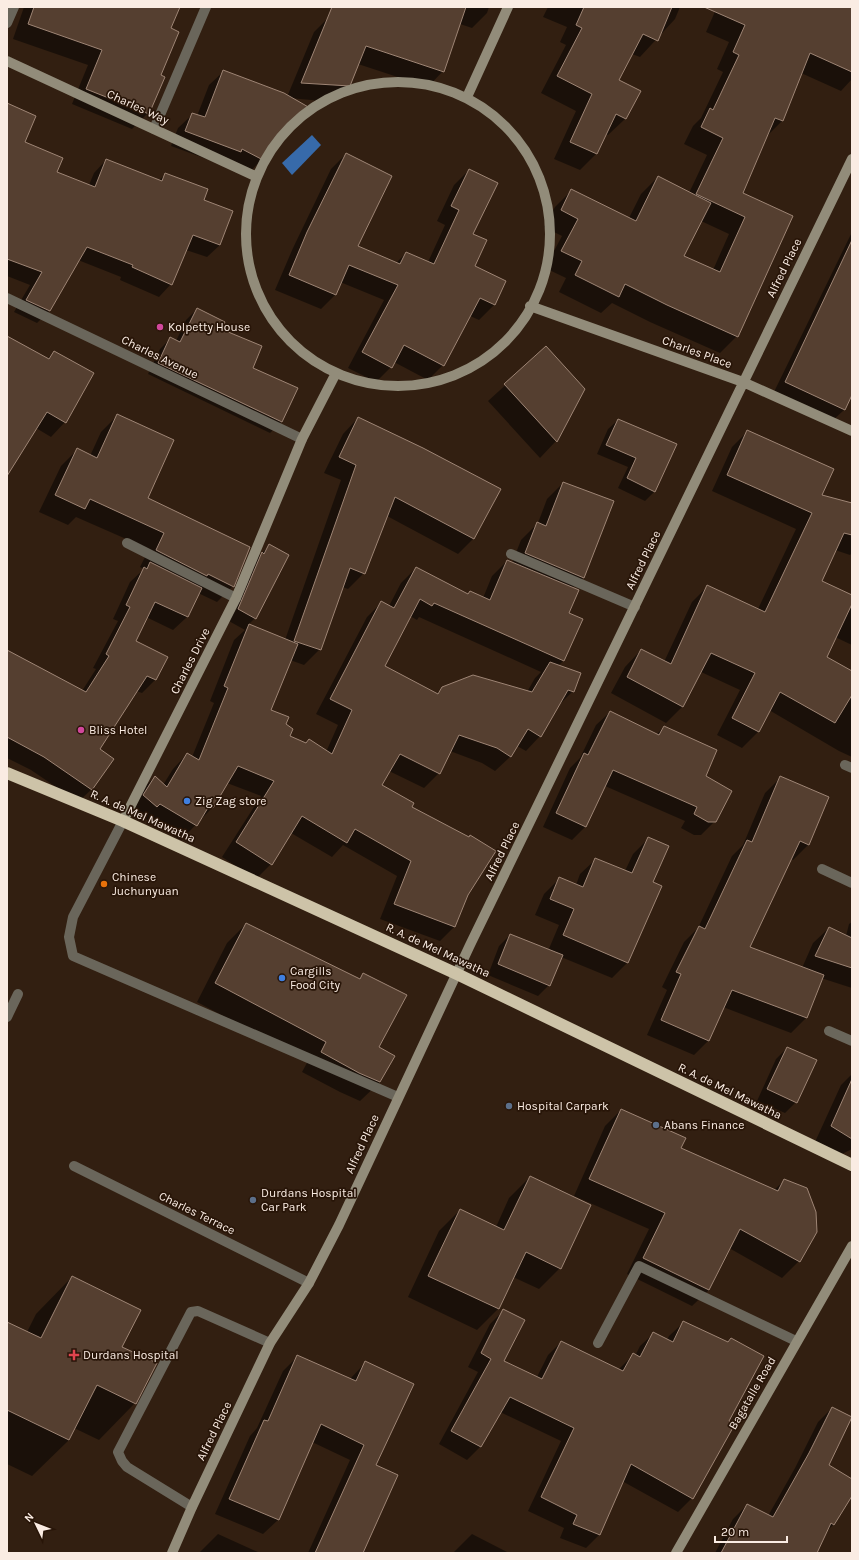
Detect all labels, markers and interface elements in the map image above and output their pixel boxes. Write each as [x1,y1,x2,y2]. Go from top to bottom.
street label: Charles Way [105,87,172,128]
street label: Alfred Place [764,236,804,300]
place label: Kolpetty House [168,320,250,334]
marker: Kolpetty House [155,322,165,332]
street label: Charles Avenue [119,332,201,382]
street label: Charles Place [660,333,734,371]
street label: Alfred Place [623,528,663,592]
street label: Charles Drive [167,626,213,696]
place label: Bliss Hotel [89,723,147,737]
marker: Bliss Hotel [76,725,86,735]
street label: R. A. de Mel Mawatha [88,787,198,845]
place label: Zig Zag store [195,794,267,808]
marker: Zig Zag store [182,796,192,806]
street label: Alfred Place [482,819,522,883]
place label: Chinese Juchunyuan [112,870,179,898]
marker: Chinese Juchunyuan [99,879,109,889]
street label: R. A. de Mel Mawatha [384,920,492,980]
place label: Cargills Food City [290,964,340,992]
marker: Cargills Food City [277,973,287,983]
street label: R. A. de Mel Mawatha [676,1060,784,1122]
place label: Hospital Carpark [517,1099,609,1113]
marker: Hospital Carpark [504,1101,514,1111]
street label: Alfred Place [342,1112,382,1176]
place label: Abans Finance [664,1118,744,1132]
marker: Abans Finance [651,1120,661,1130]
place label: Durdans Hospital Car Park [261,1186,357,1214]
street label: Charles Terrace [157,1188,237,1238]
marker: Durdans Hospital Car Park [248,1195,258,1205]
place label: Durdans Hospital [83,1348,179,1362]
marker: Durdans Hospital [68,1349,80,1361]
street label: Bagatalle Road [725,1354,779,1432]
street label: Alfred Place [194,1399,234,1463]
north arrow [16,1504,56,1544]
text: N [22,1510,36,1525]
scale bar [715,1518,787,1544]
text: 20 m [721,1525,749,1539]

